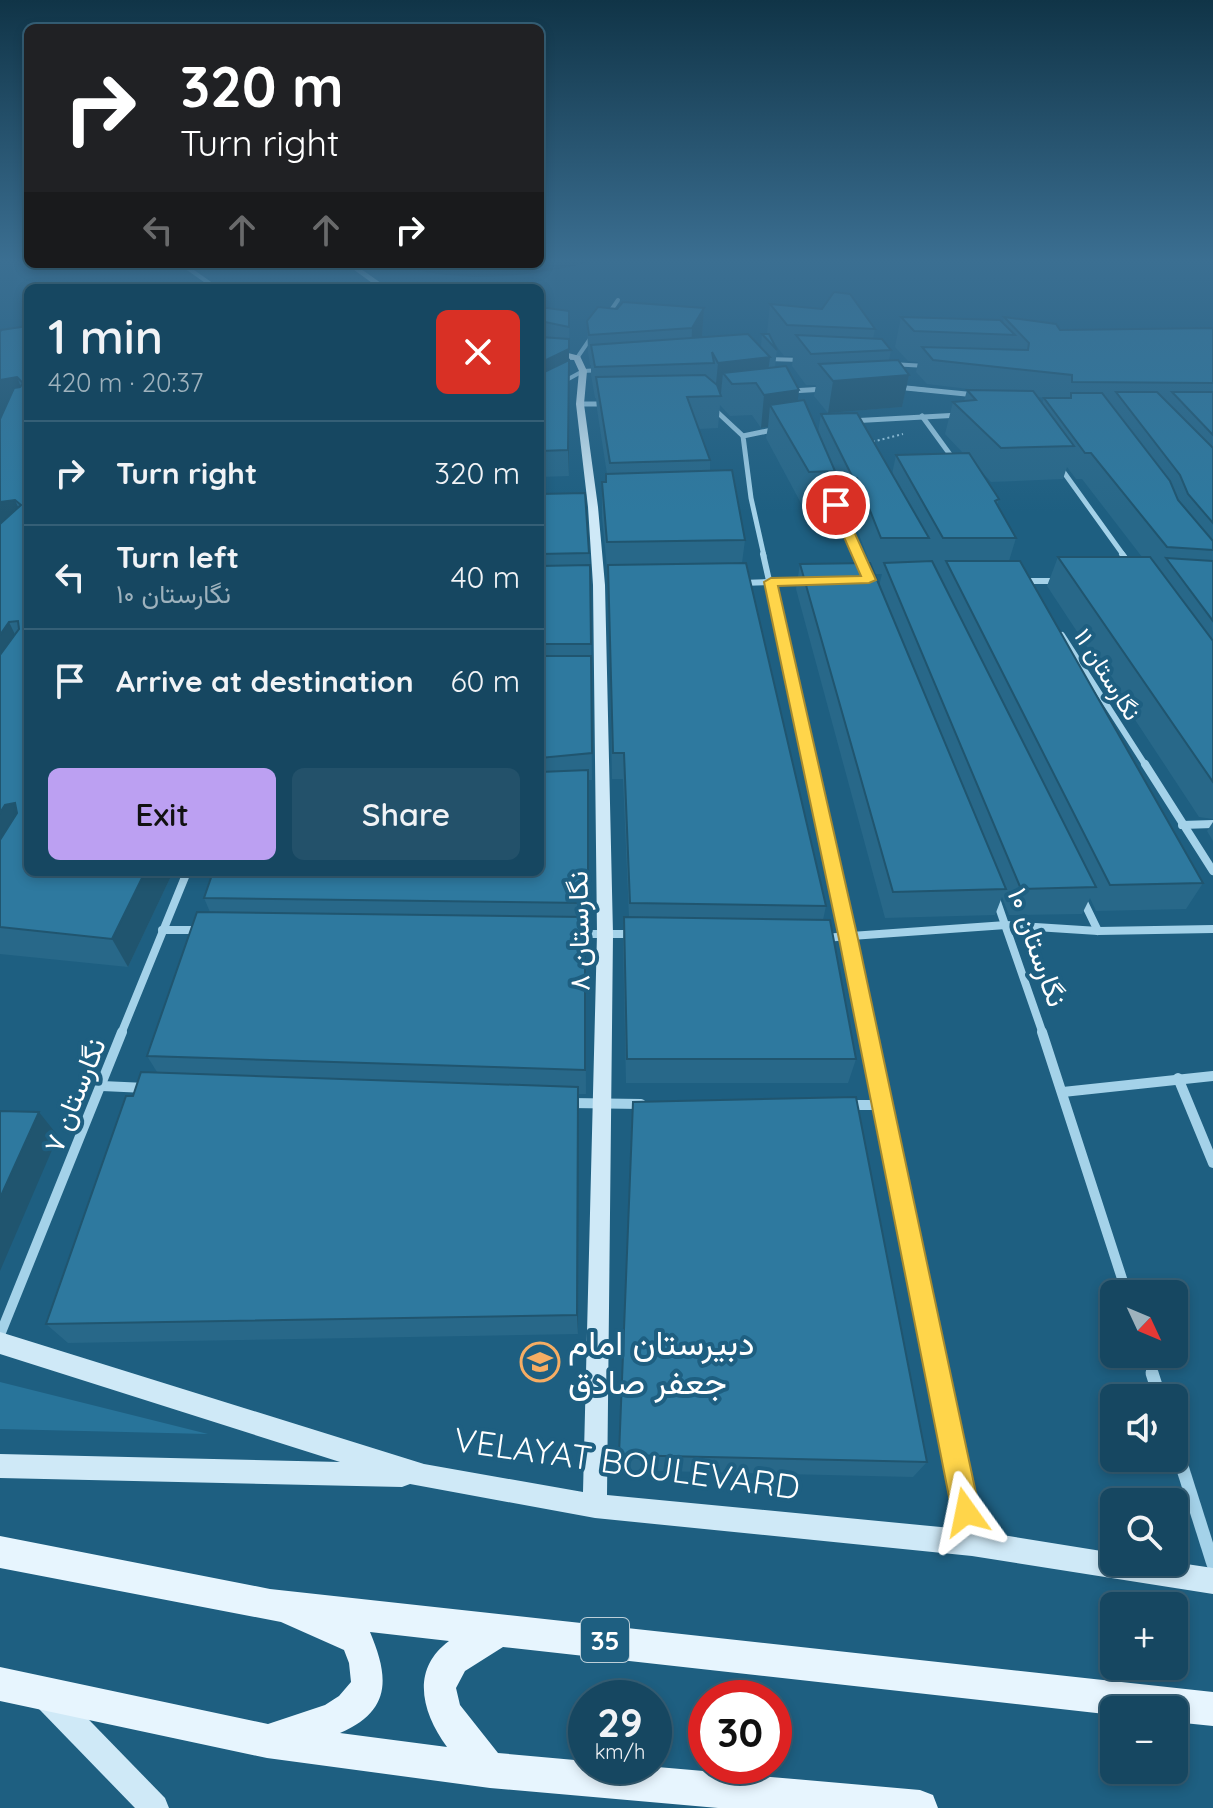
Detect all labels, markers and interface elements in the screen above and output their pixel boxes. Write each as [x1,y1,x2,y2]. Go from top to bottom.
text: 320 m [180,51,344,121]
icon: right [48,56,152,160]
text: Turn right [180,120,339,165]
icon: left [136,208,180,252]
icon: ahead [220,208,264,252]
icon: ahead [304,208,348,252]
icon: right [388,208,432,252]
text: 1 min [48,306,163,366]
button: close [436,310,520,394]
text: 420 m · 20:37 [48,366,203,399]
icon: right [48,451,92,495]
text: Turn right [116,454,257,492]
text: 320 m [434,454,520,492]
pin [802,471,870,539]
icon: arrive [814,483,858,527]
text: Turn left [116,538,239,576]
icon: left [48,555,92,599]
text: 40 m [451,558,520,596]
text: نگارستان ۱۰ [116,577,231,610]
street label: نگارستان ۱۱ [1067,622,1148,726]
icon: arrive [48,659,92,703]
text: Arrive at destination [116,662,414,700]
text: 60 m [450,662,520,700]
button: Exit [48,768,276,860]
button: Share [292,768,520,860]
street label: نگارستان ۸ [559,871,598,991]
street label: نگارستان ۱۰ [999,883,1076,1011]
street label: نگارستان ۷ [35,1033,114,1158]
north arrow [1100,1280,1188,1368]
map controls [1100,1280,1188,1784]
place label: دبیرستان امام جعفر صادق [568,1321,754,1403]
school or university icon: دبیرستان امام جعفر صادق [519,1341,561,1383]
button: sound [1100,1384,1188,1472]
street label: VELAYAT BOULEVARD [451,1417,803,1509]
position arrow [924,1470,1008,1554]
button: search [1100,1488,1188,1576]
button: + [1100,1592,1188,1680]
road number: 35 [581,1618,629,1662]
speed limit sign: 30 [688,1680,792,1784]
button: − [1100,1696,1188,1784]
text: 29 [597,1697,643,1747]
text: km/h [595,1739,645,1764]

